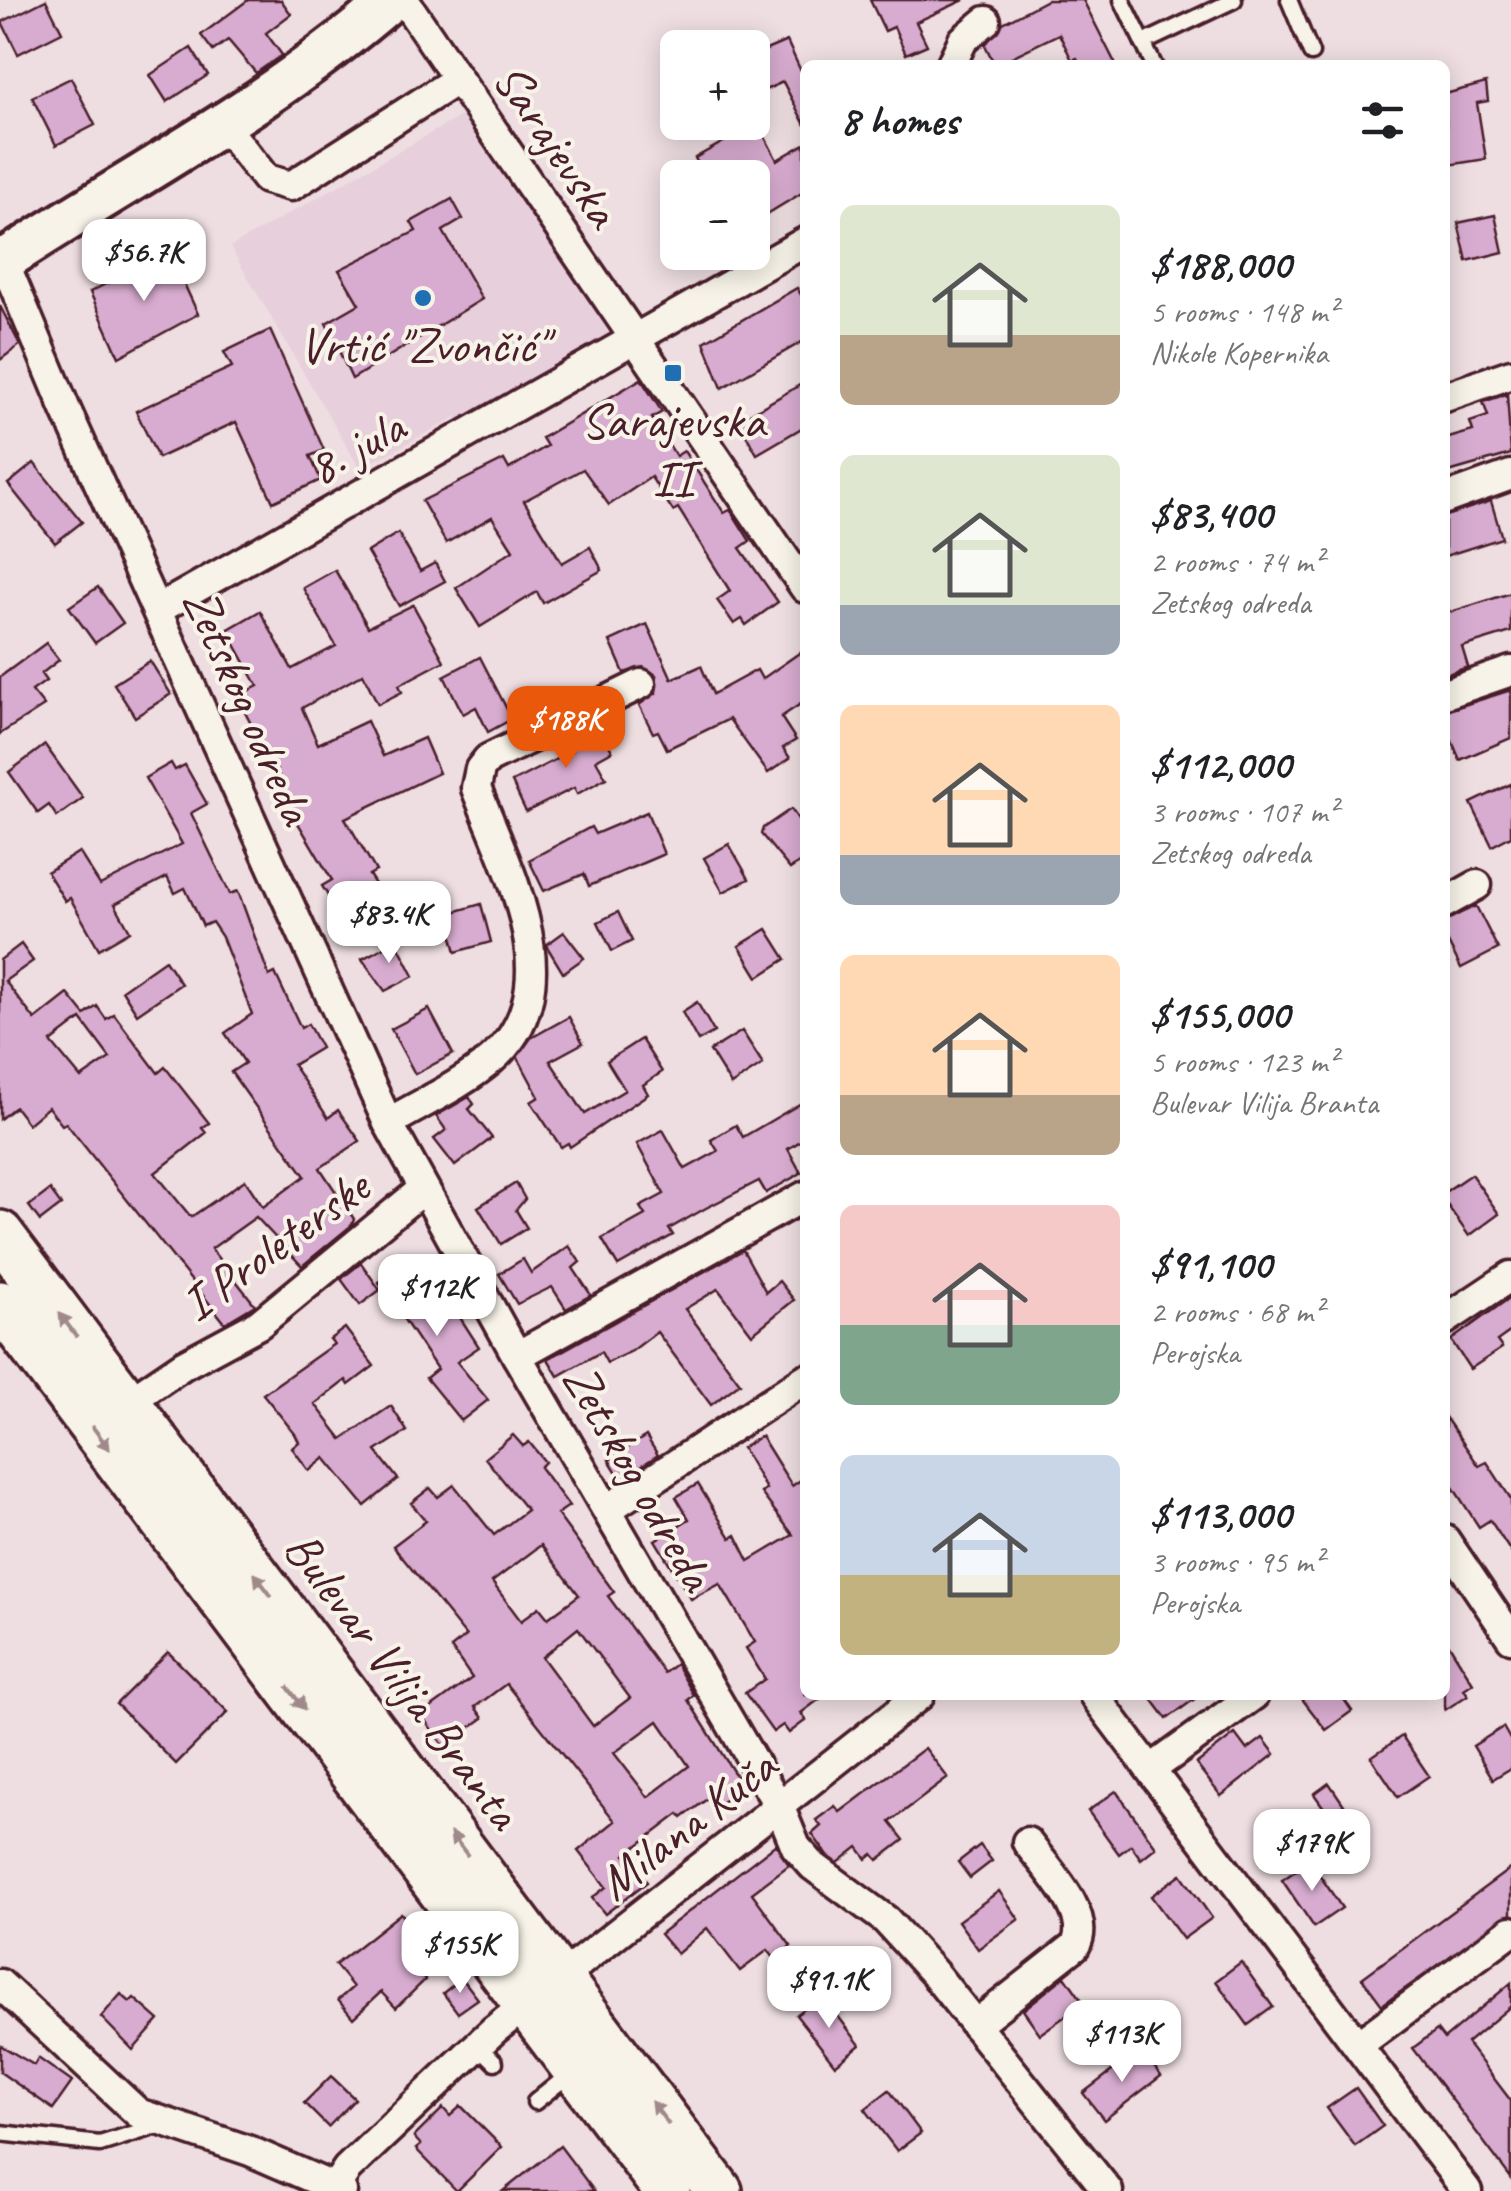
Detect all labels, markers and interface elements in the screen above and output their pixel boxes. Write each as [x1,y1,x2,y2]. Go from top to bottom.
map controls [660,30,770,270]
button: + [660,30,770,140]
street label: Sarajevska [479,51,636,241]
icon: filters [1355,93,1410,148]
text: 8 homes [840,94,959,147]
button: − [660,160,770,270]
pin: $56.7K [63,219,225,304]
text: $56.7K [104,231,184,272]
text: $188,000 [1150,238,1291,291]
icon: home [920,245,1040,365]
marker: Vrtić "Zvončić" [412,287,434,309]
text: 5 rooms · 148 m² [1150,291,1337,332]
place label: Vrtić "Zvončić" [299,314,556,377]
text: Nikole Kopernika [1150,332,1328,373]
marker: Sarajevska II [662,362,684,384]
place label: Sarajevska II [581,389,768,510]
street label: 8. jula [296,394,418,499]
text: $83,400 [1150,488,1272,541]
icon: home [920,495,1040,615]
text: 2 rooms · 74 m² [1150,541,1323,582]
street label: Zetskog odreda [169,578,330,836]
text: Zetskog odreda [1150,582,1311,623]
pin: $188K [496,686,636,771]
text: $188K [529,698,603,739]
text: $112,000 [1150,738,1291,791]
icon: home [920,745,1040,865]
text: 3 rooms · 107 m² [1150,791,1337,832]
text: Zetskog odreda [1150,832,1311,873]
pin: $83.4K [308,881,470,966]
text: $83.4K [349,893,429,934]
text: $155,000 [1150,988,1289,1041]
icon: home [920,995,1040,1115]
text: 5 rooms · 123 m² [1150,1041,1337,1082]
text: Bulevar Vilija Branta [1150,1082,1378,1123]
street label: I Proleterske [168,1153,385,1335]
text: $91,100 [1150,1238,1271,1291]
icon: home [920,1245,1040,1365]
pin: $112K [367,1254,507,1339]
text: $112K [400,1266,474,1307]
text: 2 rooms · 68 m² [1150,1291,1323,1332]
one-way arrow [59,1312,79,1338]
text: Perojska [1150,1332,1240,1373]
street label: Zetskog odreda [549,1352,730,1604]
one-way arrow [90,1425,110,1451]
text: $113,000 [1150,1488,1291,1541]
icon: home [920,1495,1040,1615]
street label: Bulevar Vilija Branta [270,1519,537,1843]
text: 3 rooms · 95 m² [1150,1541,1323,1582]
one-way arrow [254,1572,274,1598]
text: Perojska [1150,1582,1240,1623]
one-way arrow [285,1685,305,1711]
street label: Milana Kuča [585,1733,791,1913]
pin: $179K [1242,1809,1382,1894]
text: $179K [1275,1821,1349,1862]
one-way arrow [449,1831,469,1857]
pin: $155K [390,1911,530,1996]
text: $155K [424,1923,496,1964]
pin: $91.1K [748,1946,910,2031]
text: $91.1K [789,1958,869,1999]
pin: $113K [1052,2000,1192,2085]
text: $113K [1085,2012,1159,2053]
one-way arrow [651,2100,671,2126]

